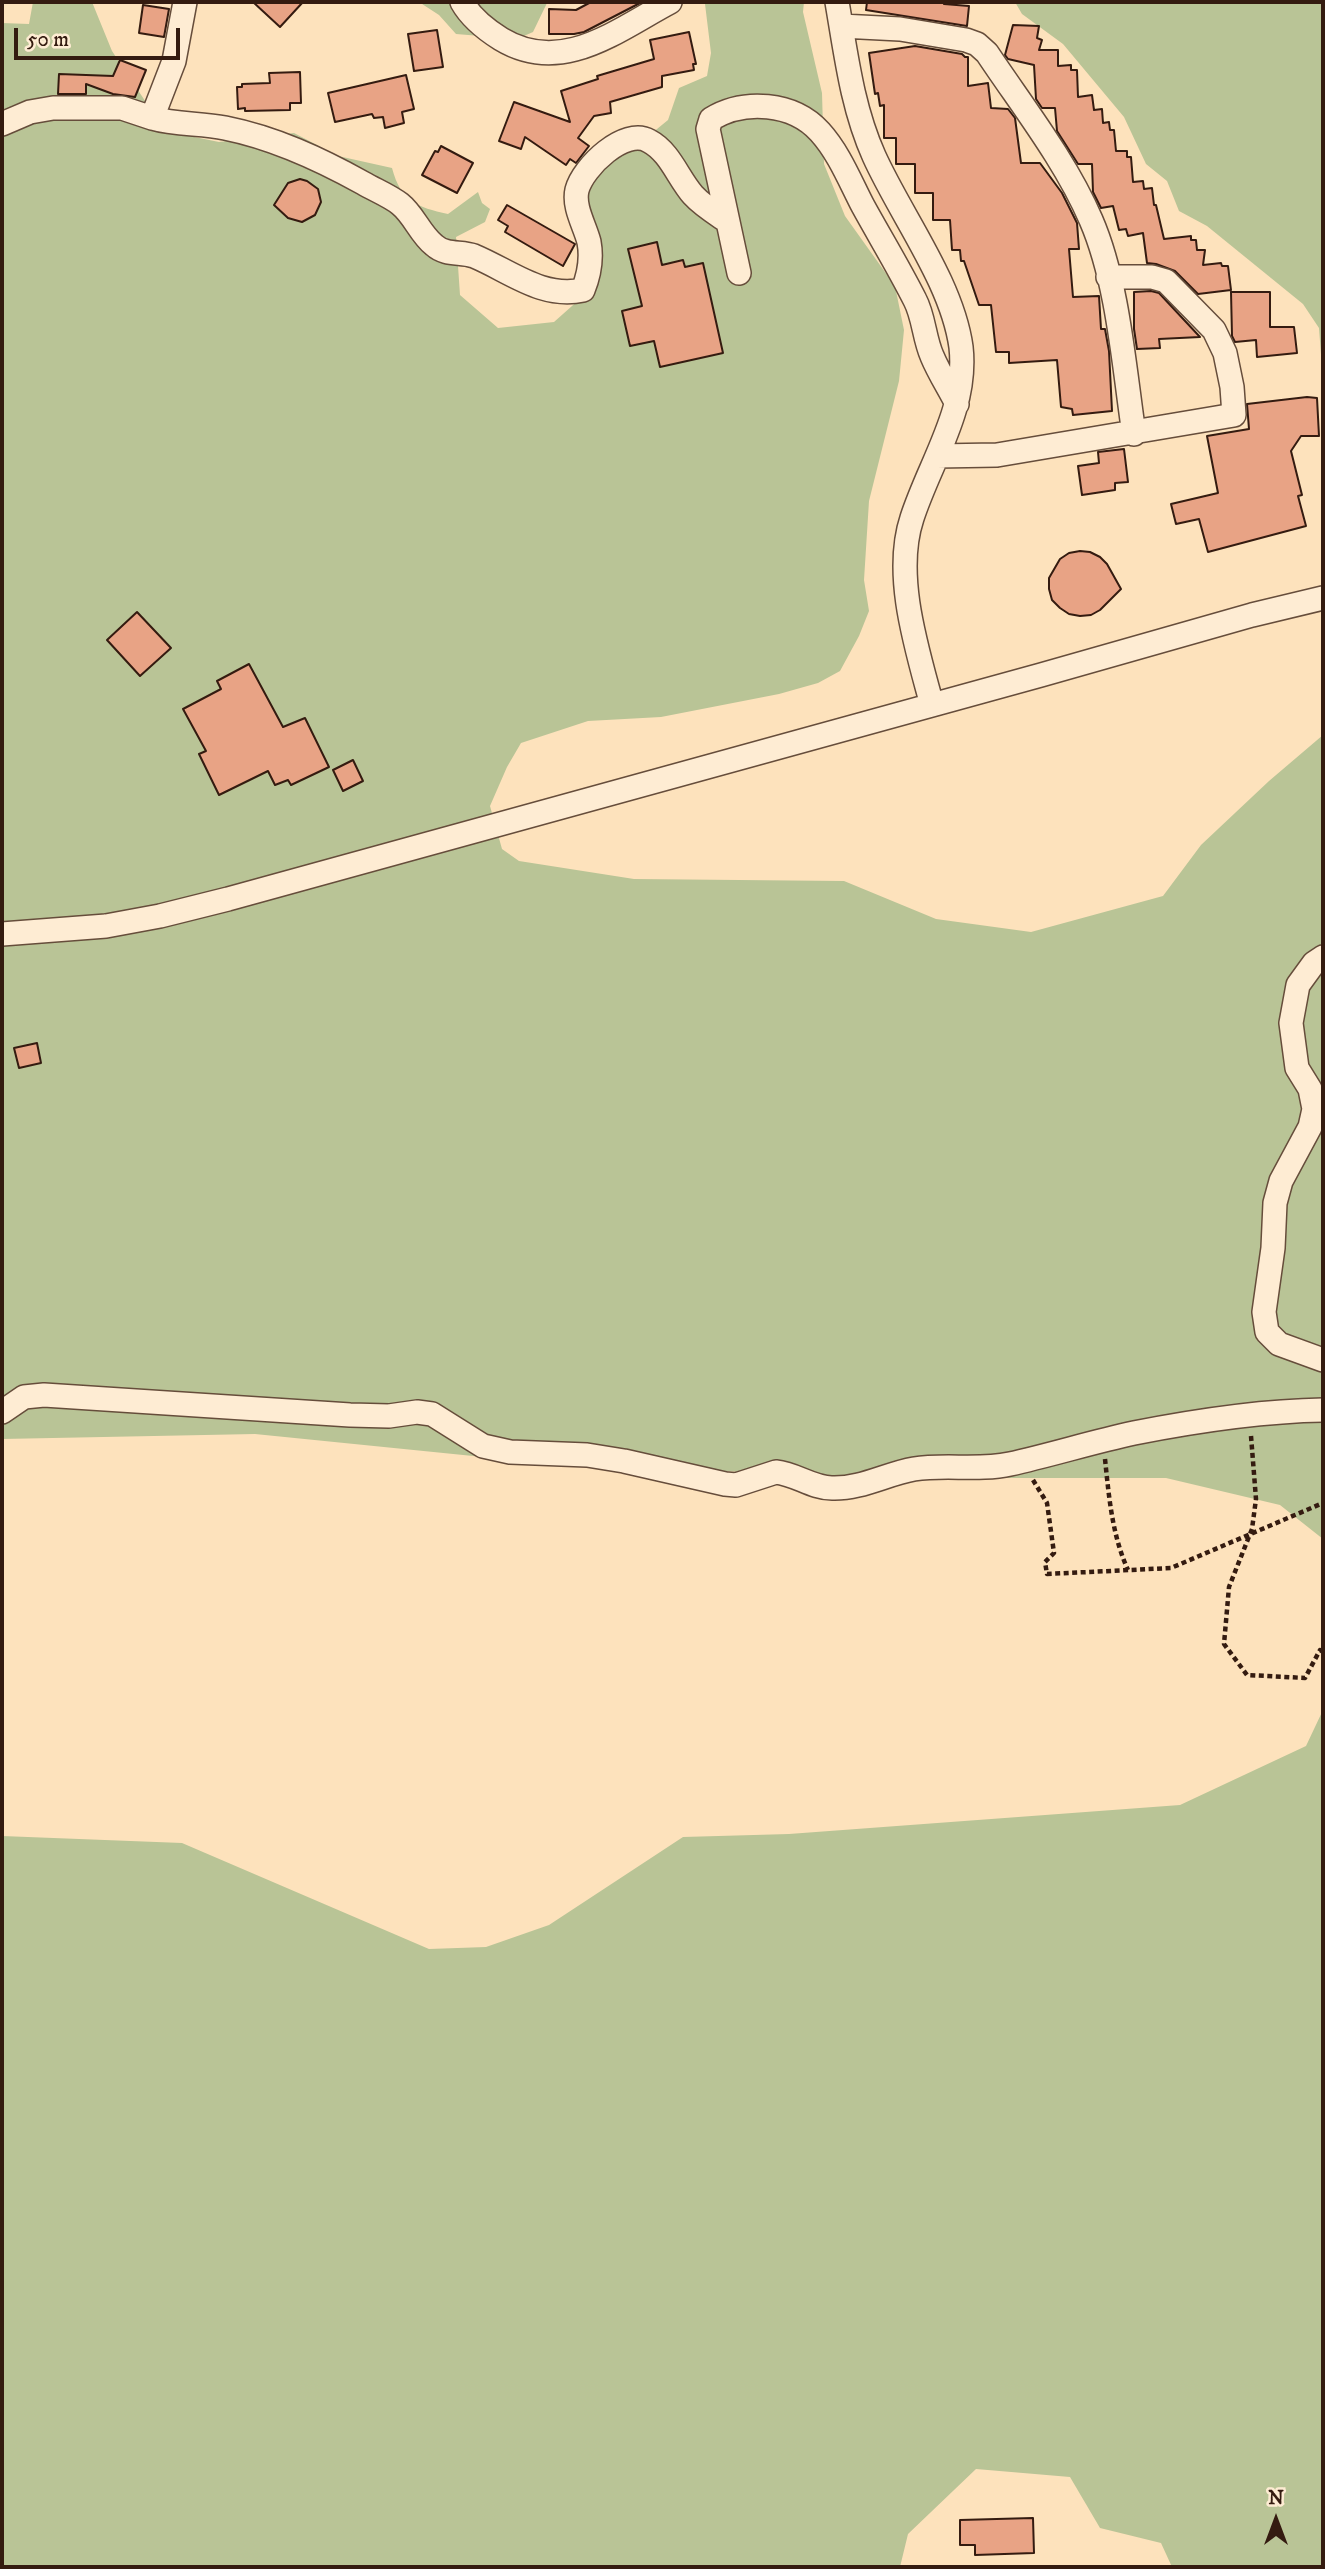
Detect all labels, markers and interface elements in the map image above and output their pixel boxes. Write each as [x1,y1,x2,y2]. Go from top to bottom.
scale bar [18,14,184,58]
text: 50 m [27,27,69,53]
north arrow [1241,2485,1311,2555]
text: N [1268,2487,1284,2510]

